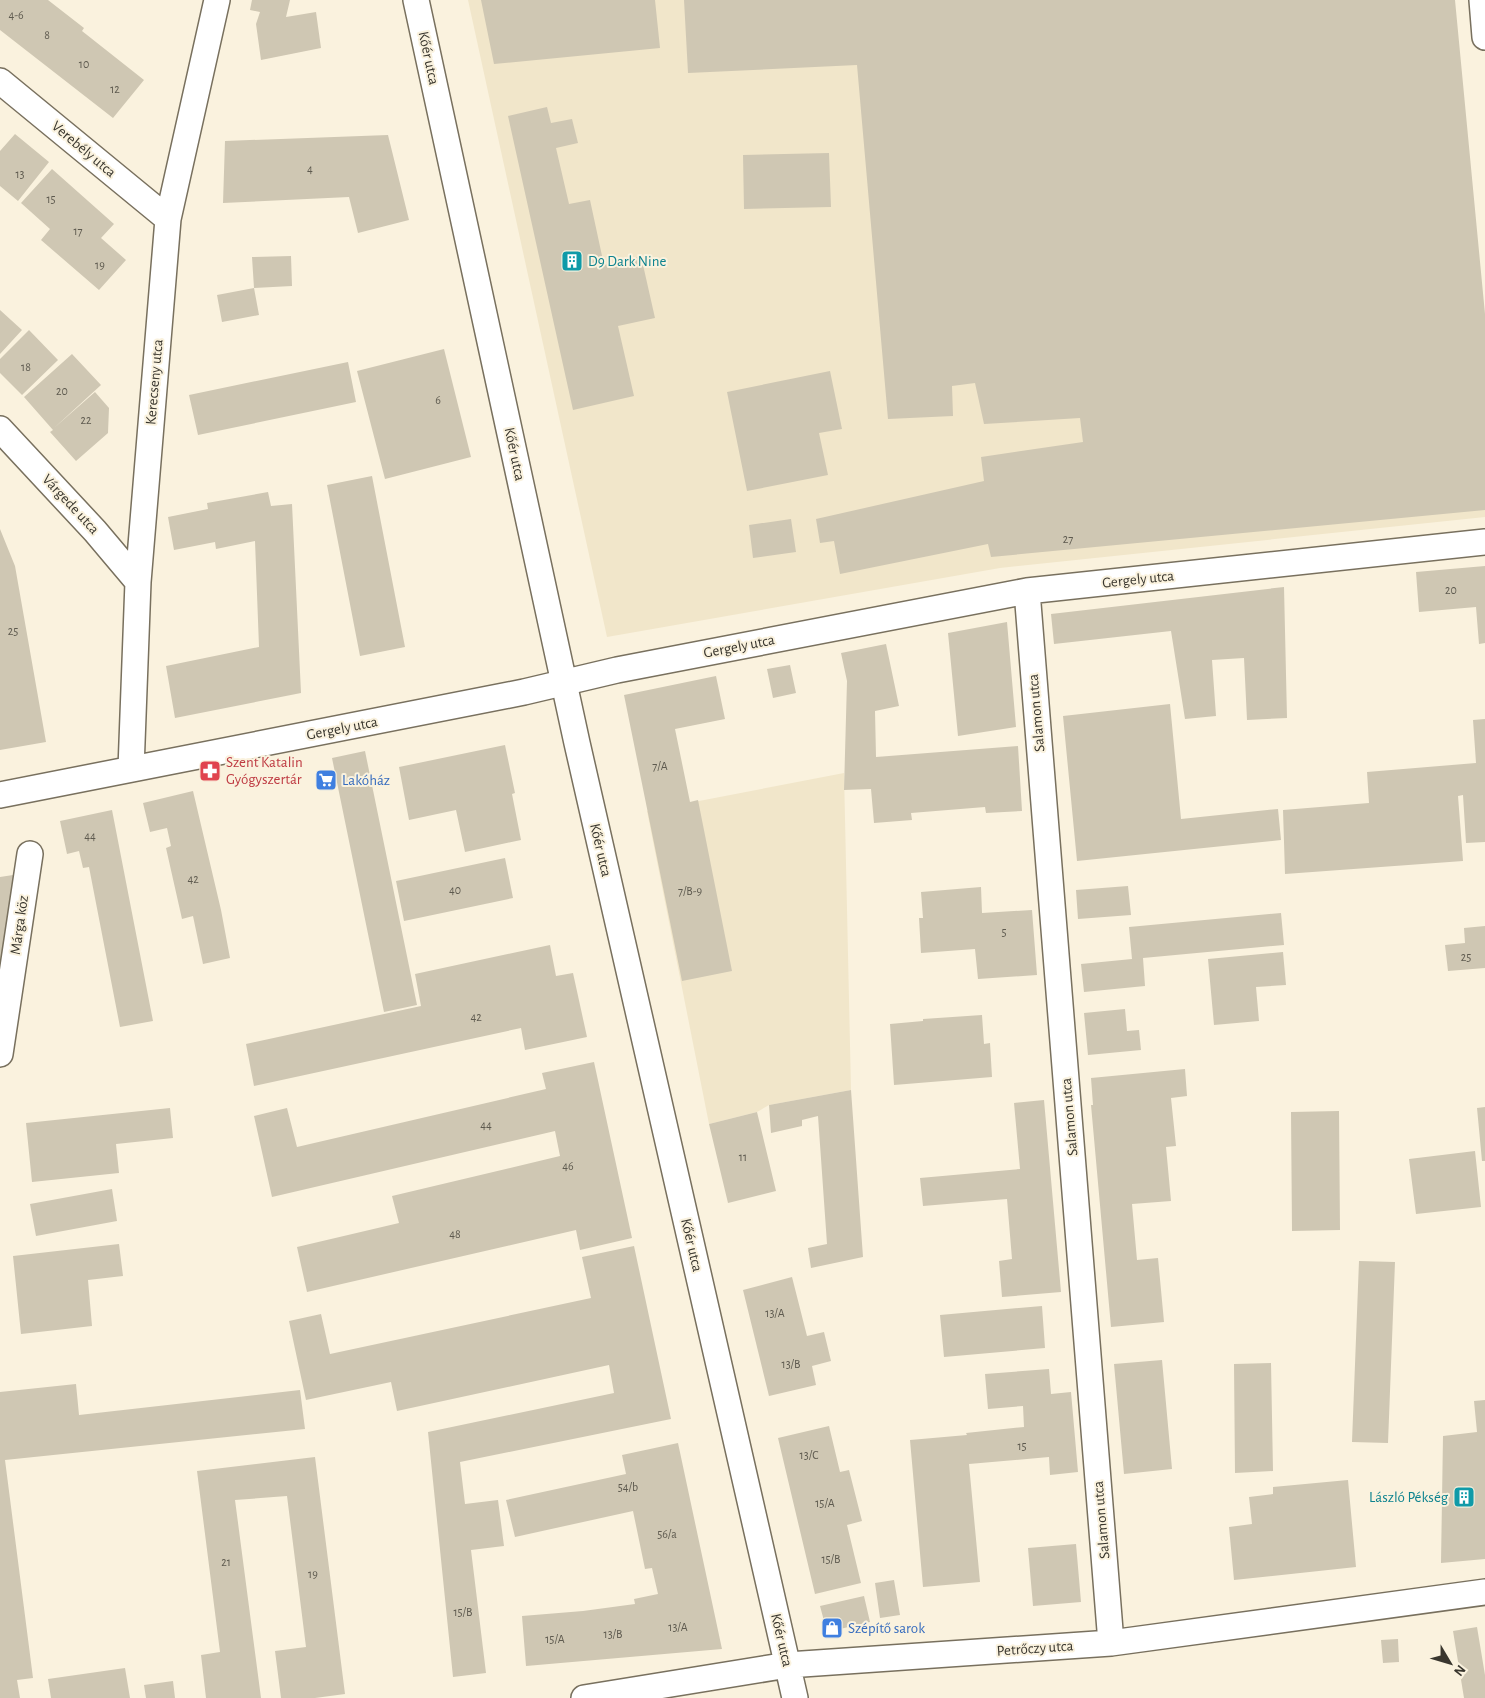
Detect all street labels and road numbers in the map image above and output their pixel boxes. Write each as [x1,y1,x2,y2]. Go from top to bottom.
street label: Kőér utca [416,30,441,86]
street label: Verebély utca [49,118,119,180]
street label: Kerecseny utca [143,339,166,425]
street label: Kőér utca [502,426,527,482]
street label: Várgede utca [39,472,102,537]
street label: Gergely utca [1101,568,1175,591]
street label: Gergely utca [702,632,776,661]
street label: Salamon utca [1026,673,1047,753]
street label: Gergely utca [305,714,379,743]
street label: Kőér utca [587,822,614,878]
street label: Márga köz [8,894,31,956]
street label: Salamon utca [1059,1077,1080,1157]
street label: Kőér utca [678,1217,705,1273]
street label: Salamon utca [1091,1480,1112,1560]
street label: Kőér utca [768,1612,795,1668]
street label: Petrőczy utca [996,1638,1074,1659]

